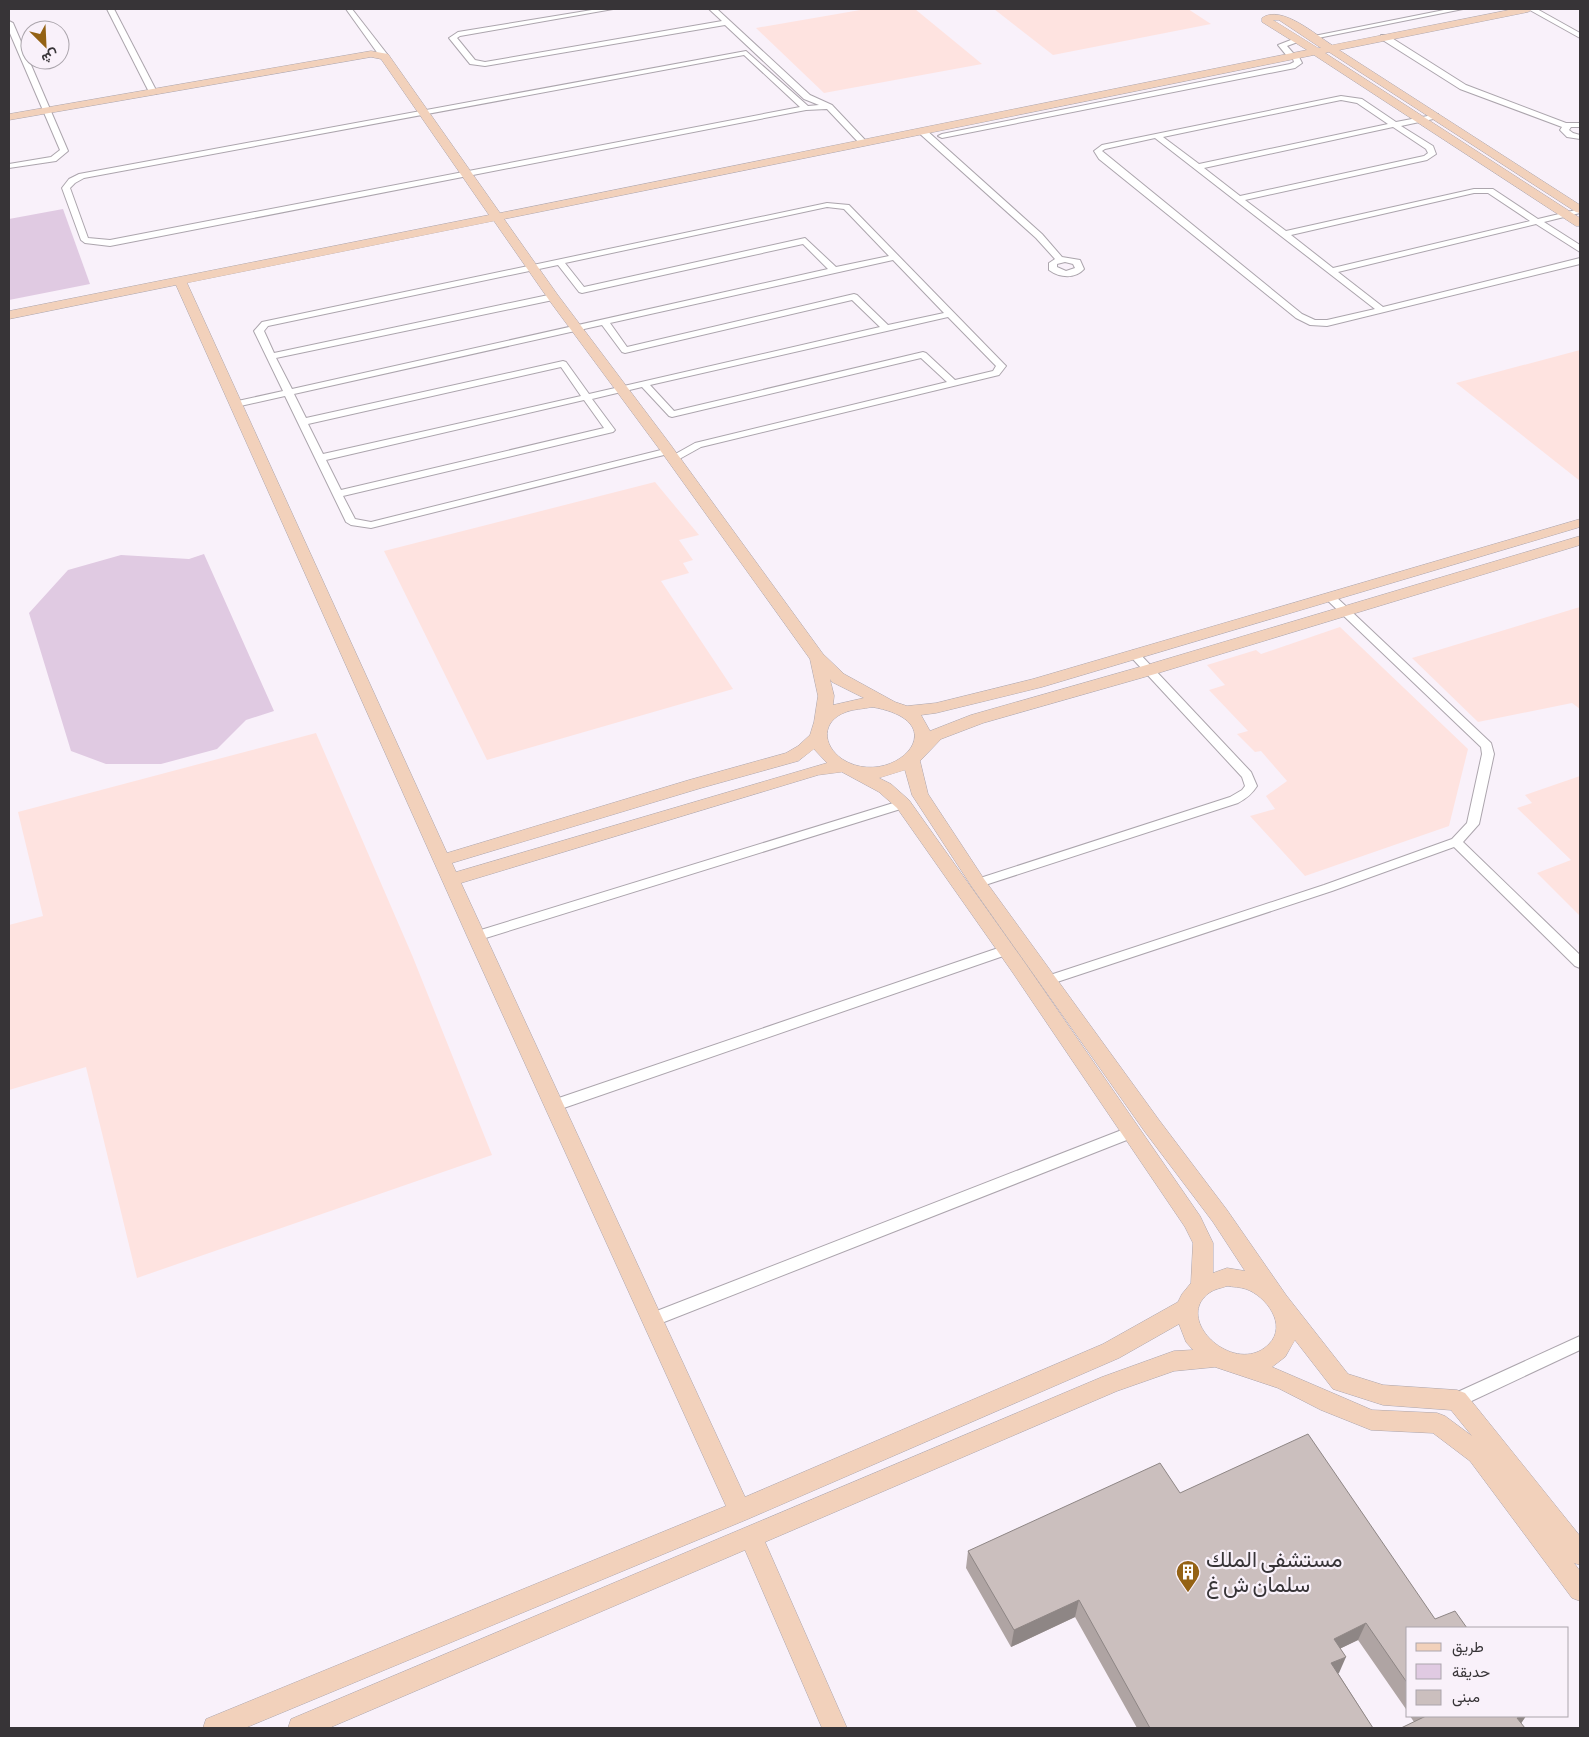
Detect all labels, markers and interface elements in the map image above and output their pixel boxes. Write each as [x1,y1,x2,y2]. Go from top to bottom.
north arrow [20,20,70,70]
text: ش [39,45,61,68]
place label: مستشفى الملك سلمان ش غ [1206,1547,1343,1599]
building icon: مستشفى الملك سلمان ش غ [1175,1559,1201,1593]
legend [1406,1627,1569,1717]
text: طريق [1452,1638,1484,1657]
text: حديقة [1452,1663,1490,1682]
text: مبنى [1452,1688,1480,1707]

